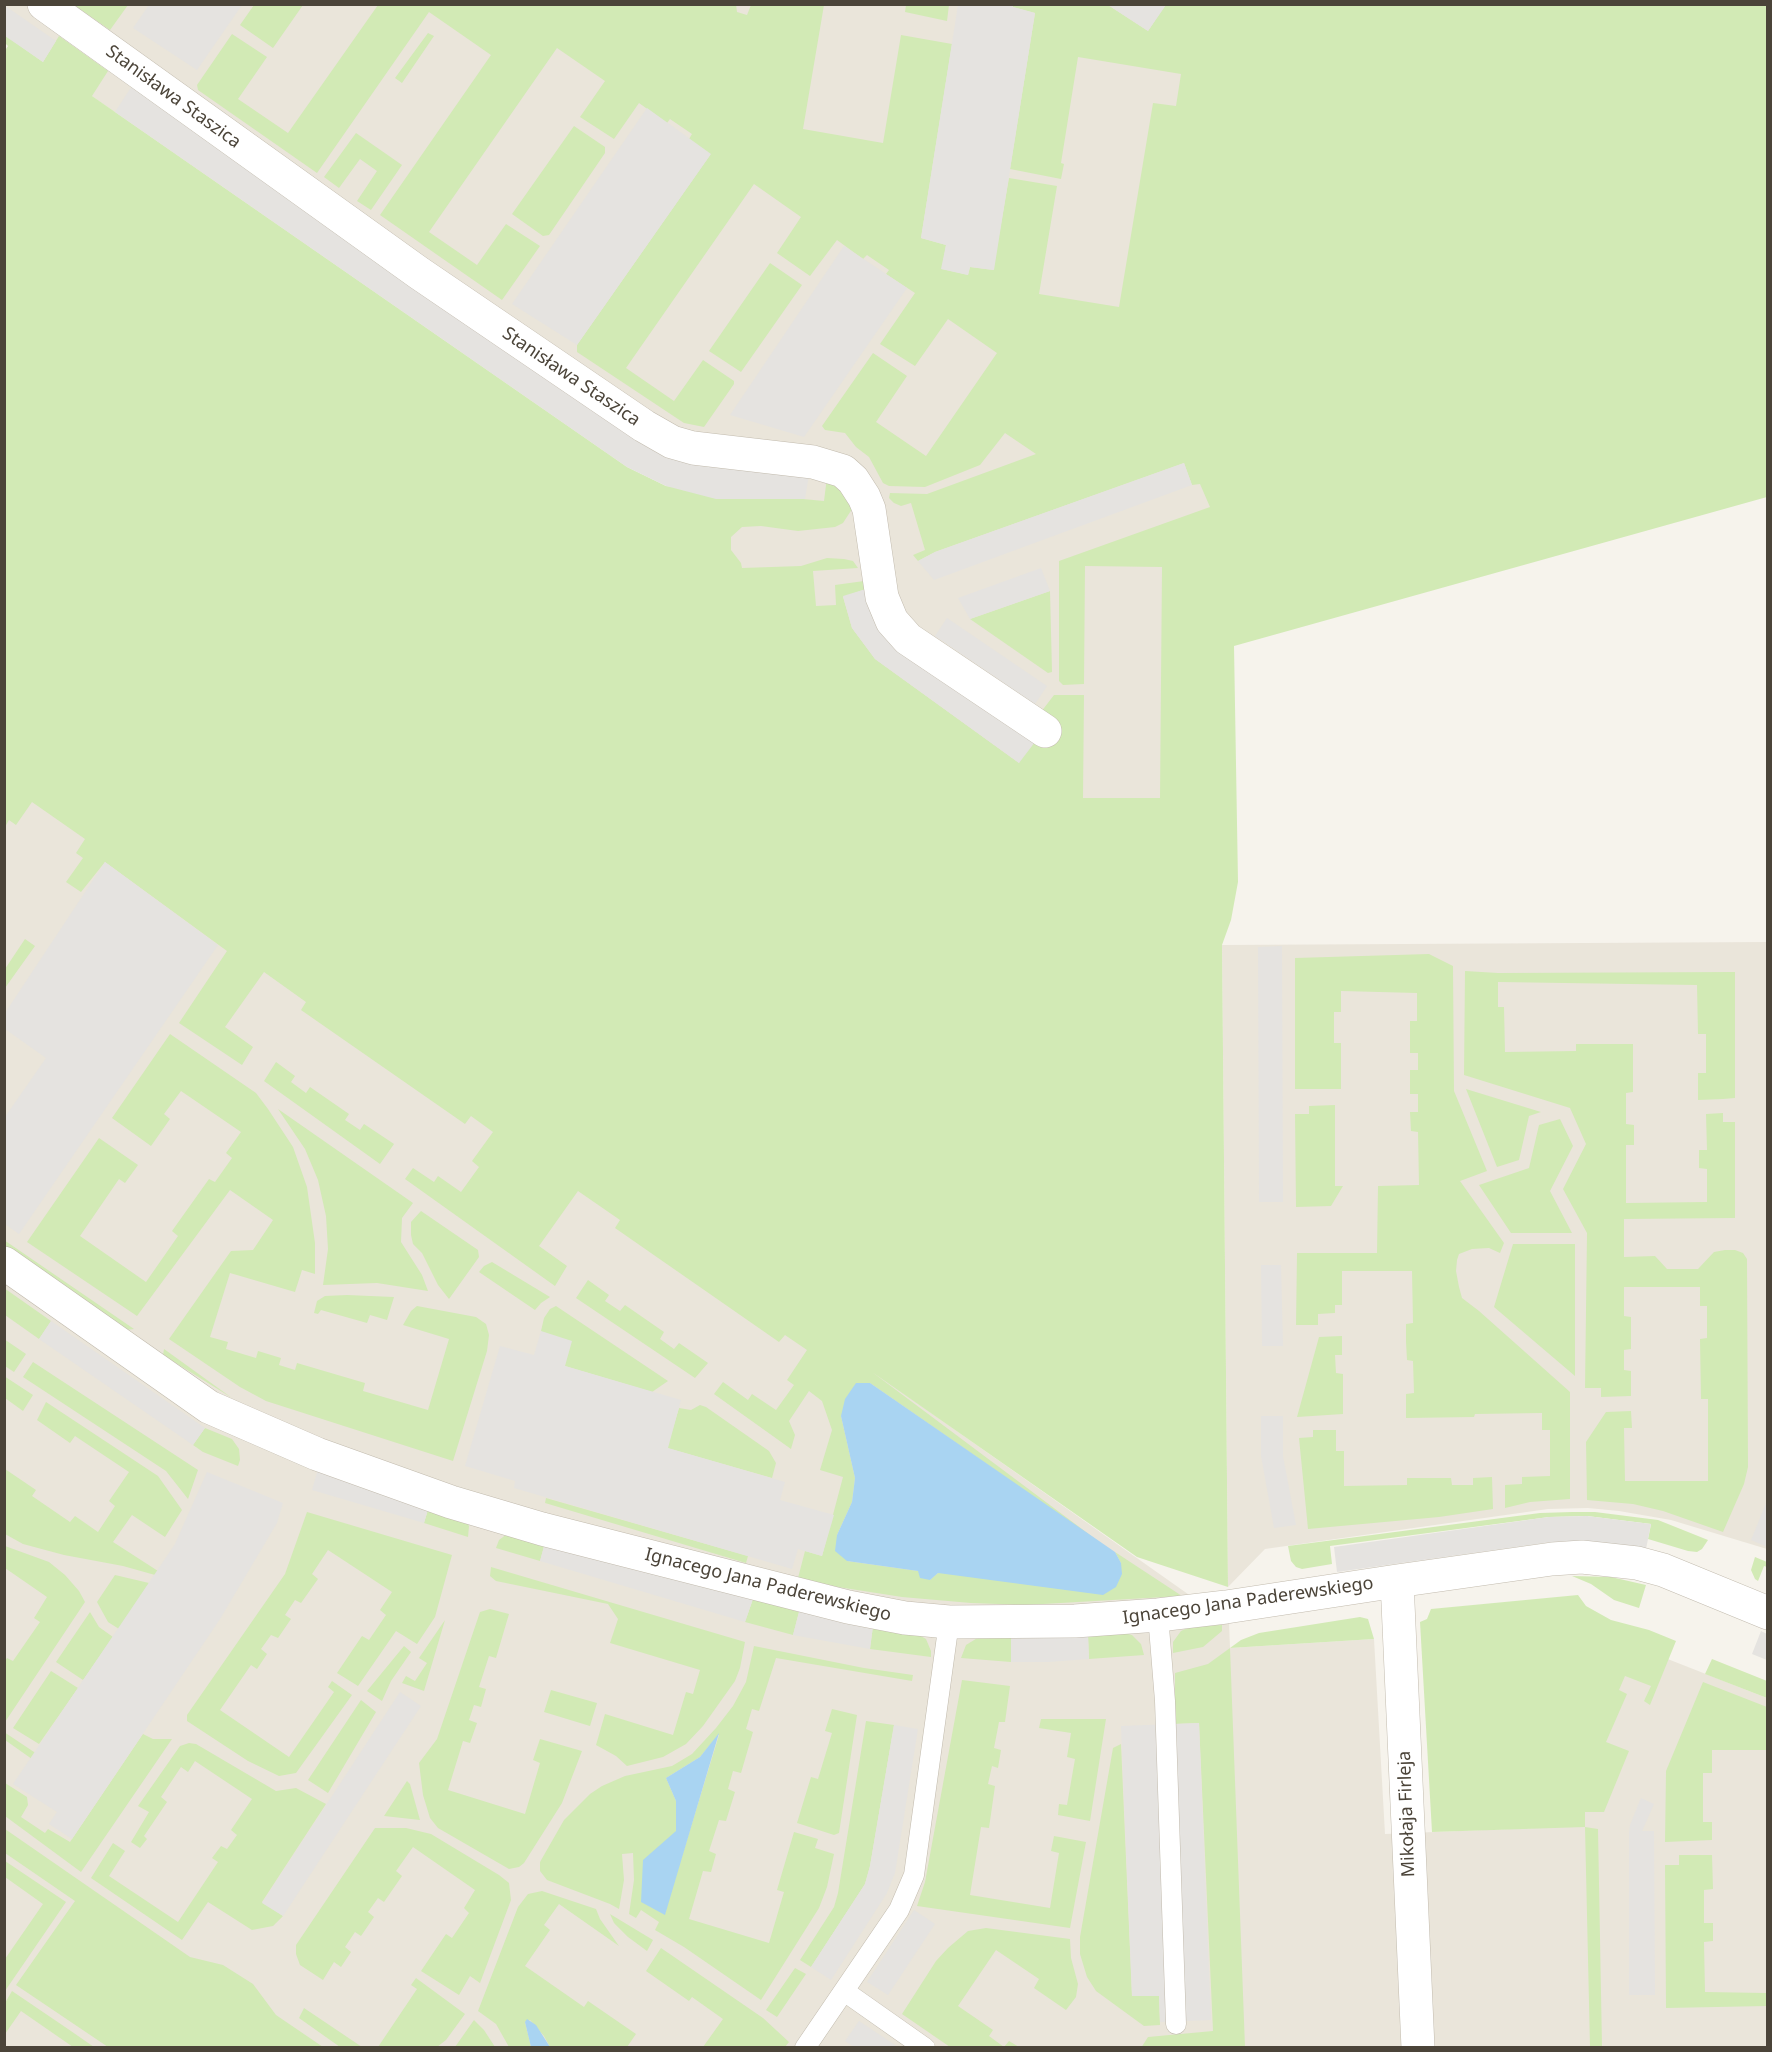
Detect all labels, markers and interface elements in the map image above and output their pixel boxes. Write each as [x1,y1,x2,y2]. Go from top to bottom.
street label: Stanisława Staszica [101,41,245,153]
street label: Stanisława Staszica [498,323,644,431]
street label: Ignacego Jana Paderewskiego [643,1544,893,1626]
street label: Ignacego Jana Paderewskiego [1121,1573,1375,1629]
street label: Mikołaja Firleja [1394,1750,1420,1878]

